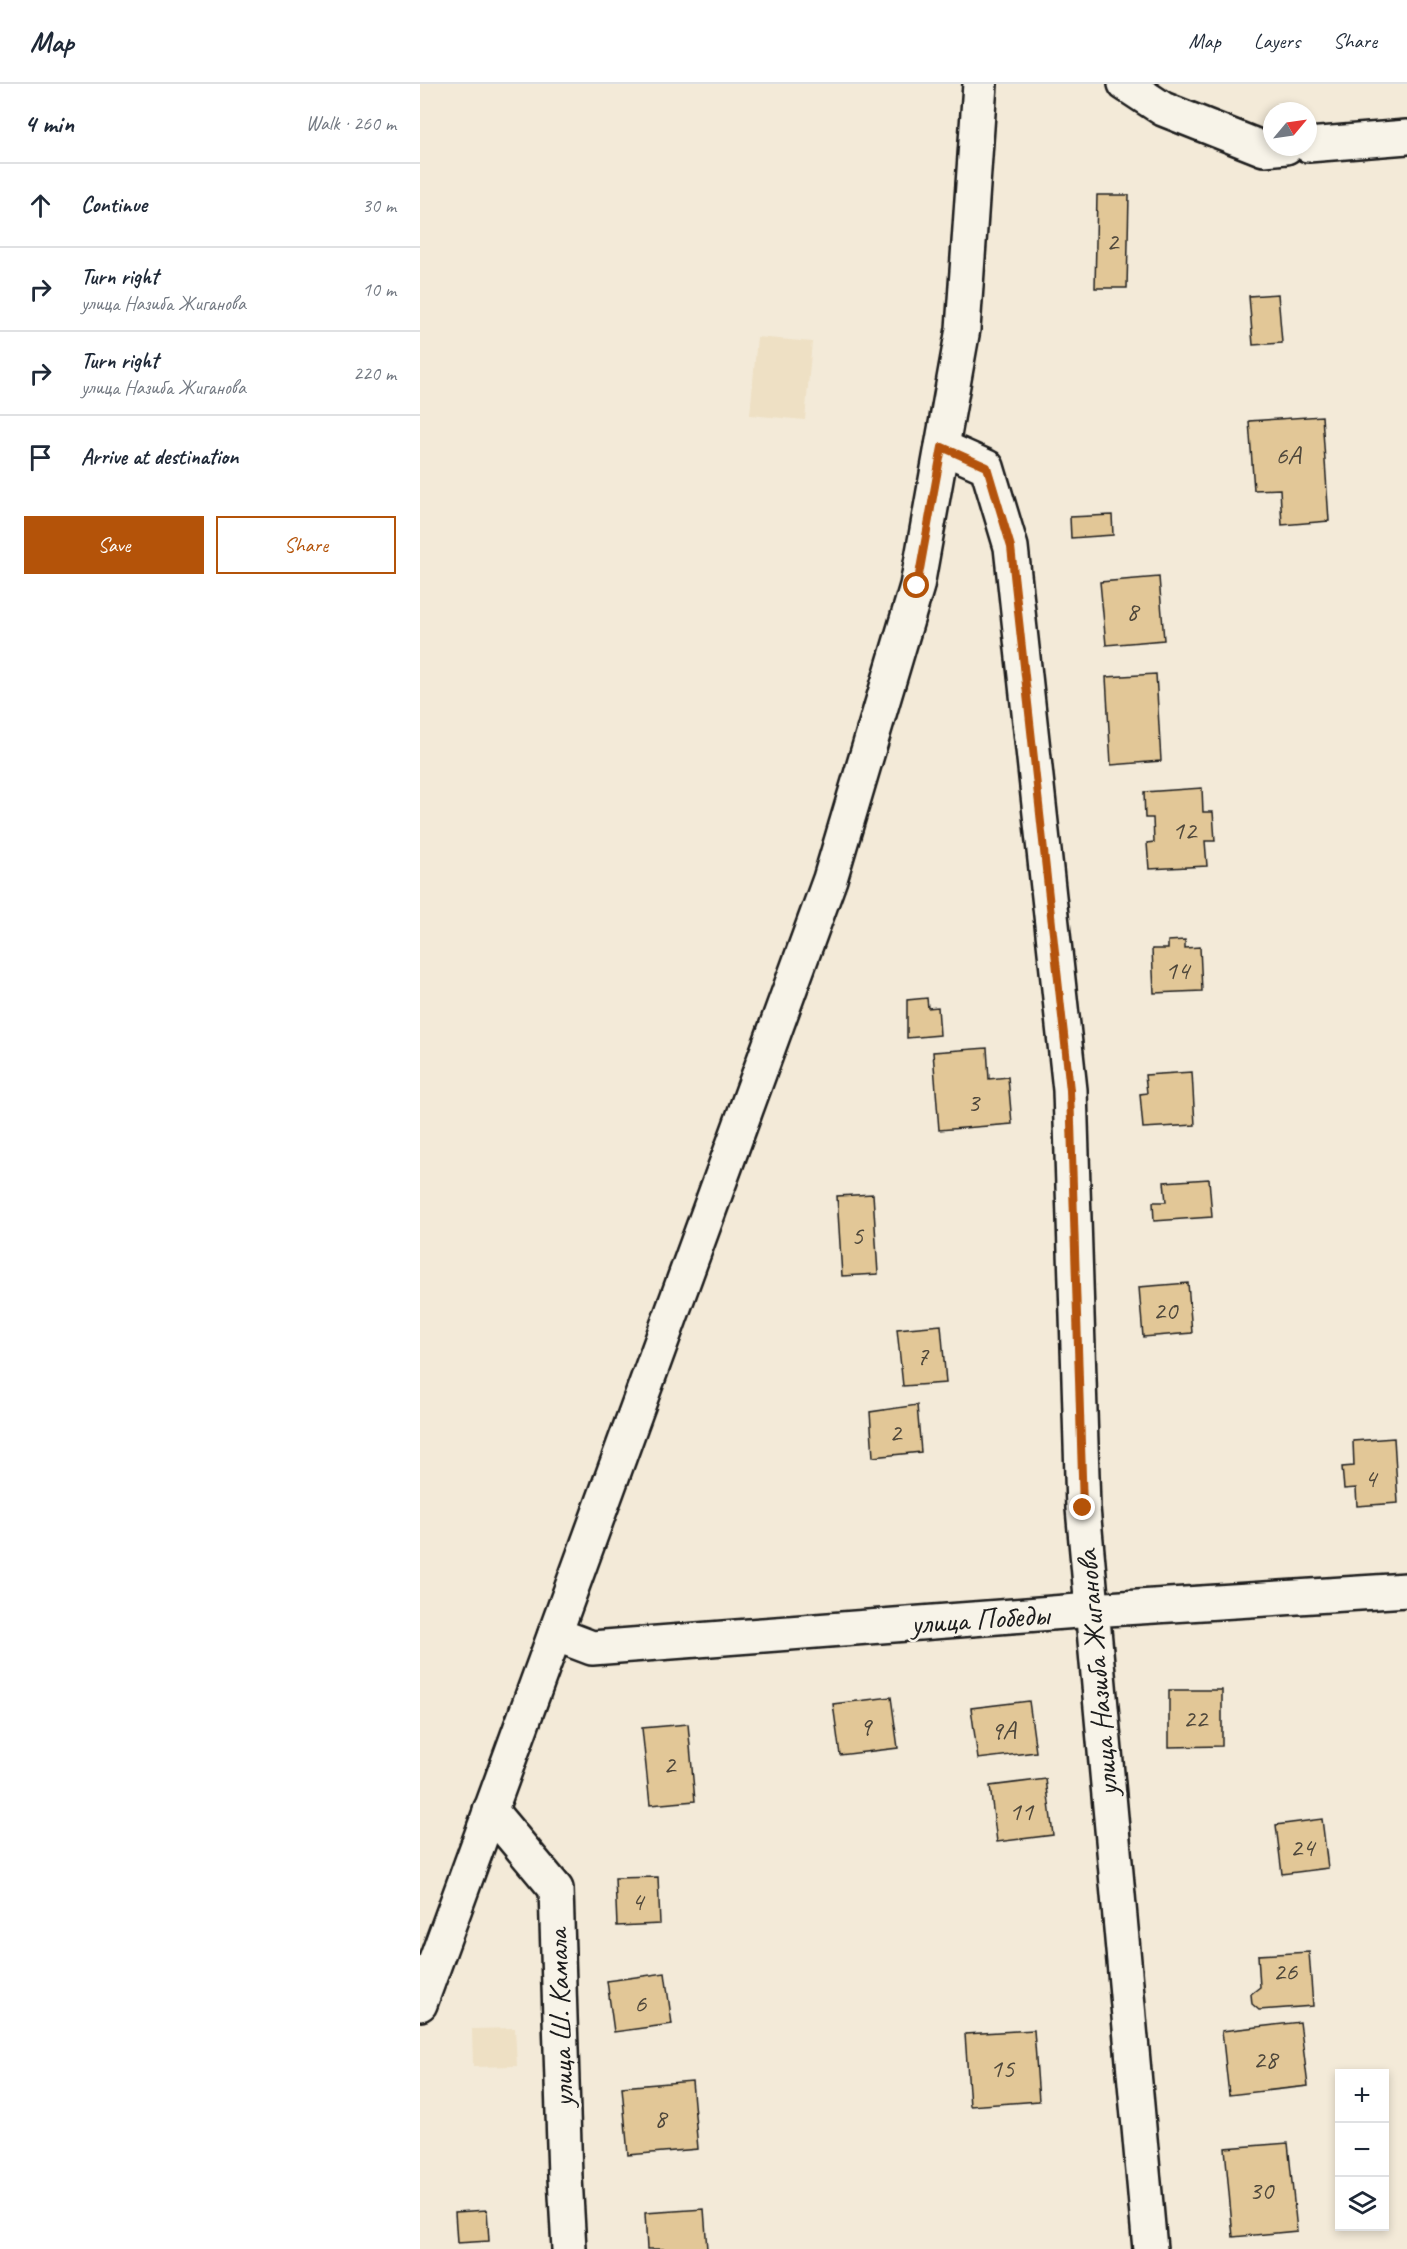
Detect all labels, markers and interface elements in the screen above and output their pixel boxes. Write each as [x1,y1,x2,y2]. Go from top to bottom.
text: Map [30,24,73,59]
text: Map [1188,28,1221,54]
text: Layers [1254,28,1300,54]
text: Share [1333,28,1377,54]
north arrow [1263,102,1317,156]
text: 4 min [24,107,74,140]
text: Walk · 260 m [306,111,396,136]
icon: ahead [24,189,57,222]
text: Continue [81,191,147,219]
text: 30 m [362,193,396,218]
house number: 2 [1106,224,1120,258]
text: Turn right [81,263,158,291]
icon: right [24,273,57,306]
text: 10 m [362,277,396,302]
text: улица Назиба Жиганова [81,291,246,316]
text: Turn right [81,347,158,375]
icon: right [24,357,57,390]
text: 220 m [353,361,396,386]
text: улица Назиба Жиганова [81,375,246,400]
house number: 6А [1275,438,1302,472]
icon: arrive [24,441,57,474]
text: Arrive at destination [81,443,238,471]
button: Save [24,516,204,574]
button: Share [216,516,396,574]
route start [903,572,929,598]
house number: 8 [1126,594,1141,628]
house number: 12 [1172,813,1198,847]
house number: 14 [1165,953,1192,987]
house number: 3 [967,1085,981,1119]
house number: 5 [851,1218,865,1252]
house number: 20 [1153,1293,1179,1327]
house number: 7 [916,1339,930,1373]
house number: 2 [889,1415,903,1449]
house number: 4 [1364,1461,1379,1495]
route end [1069,1494,1095,1520]
street label: улица Назиба Жиганова [1067,1546,1127,1800]
street label: улица Победы [908,1595,1053,1643]
house number: 22 [1183,1701,1209,1735]
house number: 9 [859,1709,873,1743]
house number: 9А [990,1713,1017,1747]
house number: 2 [663,1747,677,1781]
house number: 11 [1009,1794,1035,1828]
house number: 24 [1290,1830,1317,1864]
house number: 4 [631,1884,646,1918]
street label: улица Ш. Камала [538,1926,582,2110]
house number: 26 [1273,1954,1298,1988]
house number: 6 [634,1986,647,2020]
house number: 28 [1253,2042,1280,2076]
house number: 15 [990,2051,1016,2085]
map controls [1335,2069,1389,2231]
button: + [1335,2069,1389,2123]
house number: 8 [654,2101,669,2135]
button: − [1335,2123,1389,2177]
house number: 30 [1249,2173,1275,2207]
button: layers [1335,2177,1389,2231]

